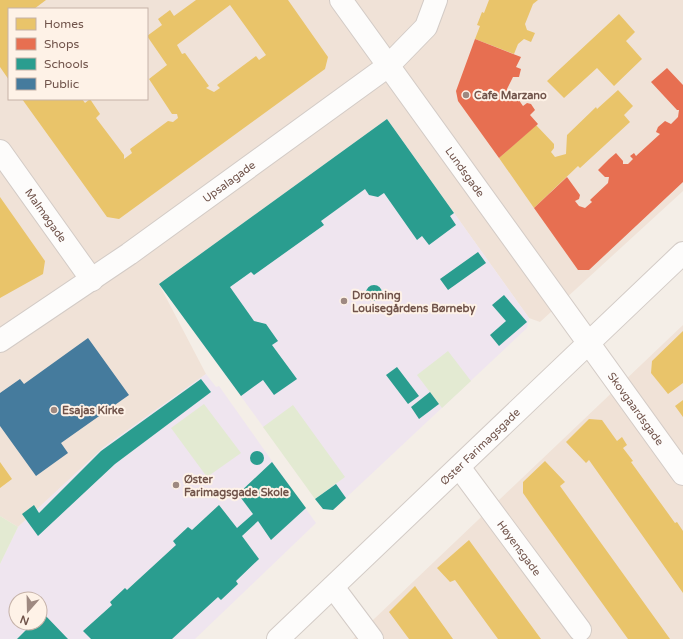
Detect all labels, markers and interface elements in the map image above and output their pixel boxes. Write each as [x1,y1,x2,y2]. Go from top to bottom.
legend [8,8,148,100]
text: Homes [44,17,84,31]
text: Shops [44,37,79,51]
text: Schools [44,57,89,71]
text: Public [44,77,79,91]
place label: Cafe Marzano [474,89,547,102]
marker: Cafe Marzano [461,90,471,100]
street label: Lundsgade [442,145,487,200]
street label: Upsalagade [200,158,258,205]
street label: Malmøgade [22,186,69,245]
place label: Dronning Louisegårdens Børneby [352,289,475,316]
marker: Dronning Louisegårdens Børneby [339,296,349,306]
street label: Skovgaardsgade [605,370,666,448]
place label: Esajas Kirke [62,404,125,418]
marker: Esajas Kirke [49,405,59,415]
street label: Øster Farimagsgade [438,406,523,488]
place label: Øster Farimagsgade Skole [184,473,290,500]
marker: Øster Farimagsgade Skole [171,480,181,490]
street label: Høyensgade [494,518,543,578]
north arrow [8,591,48,631]
text: N [18,612,31,628]

